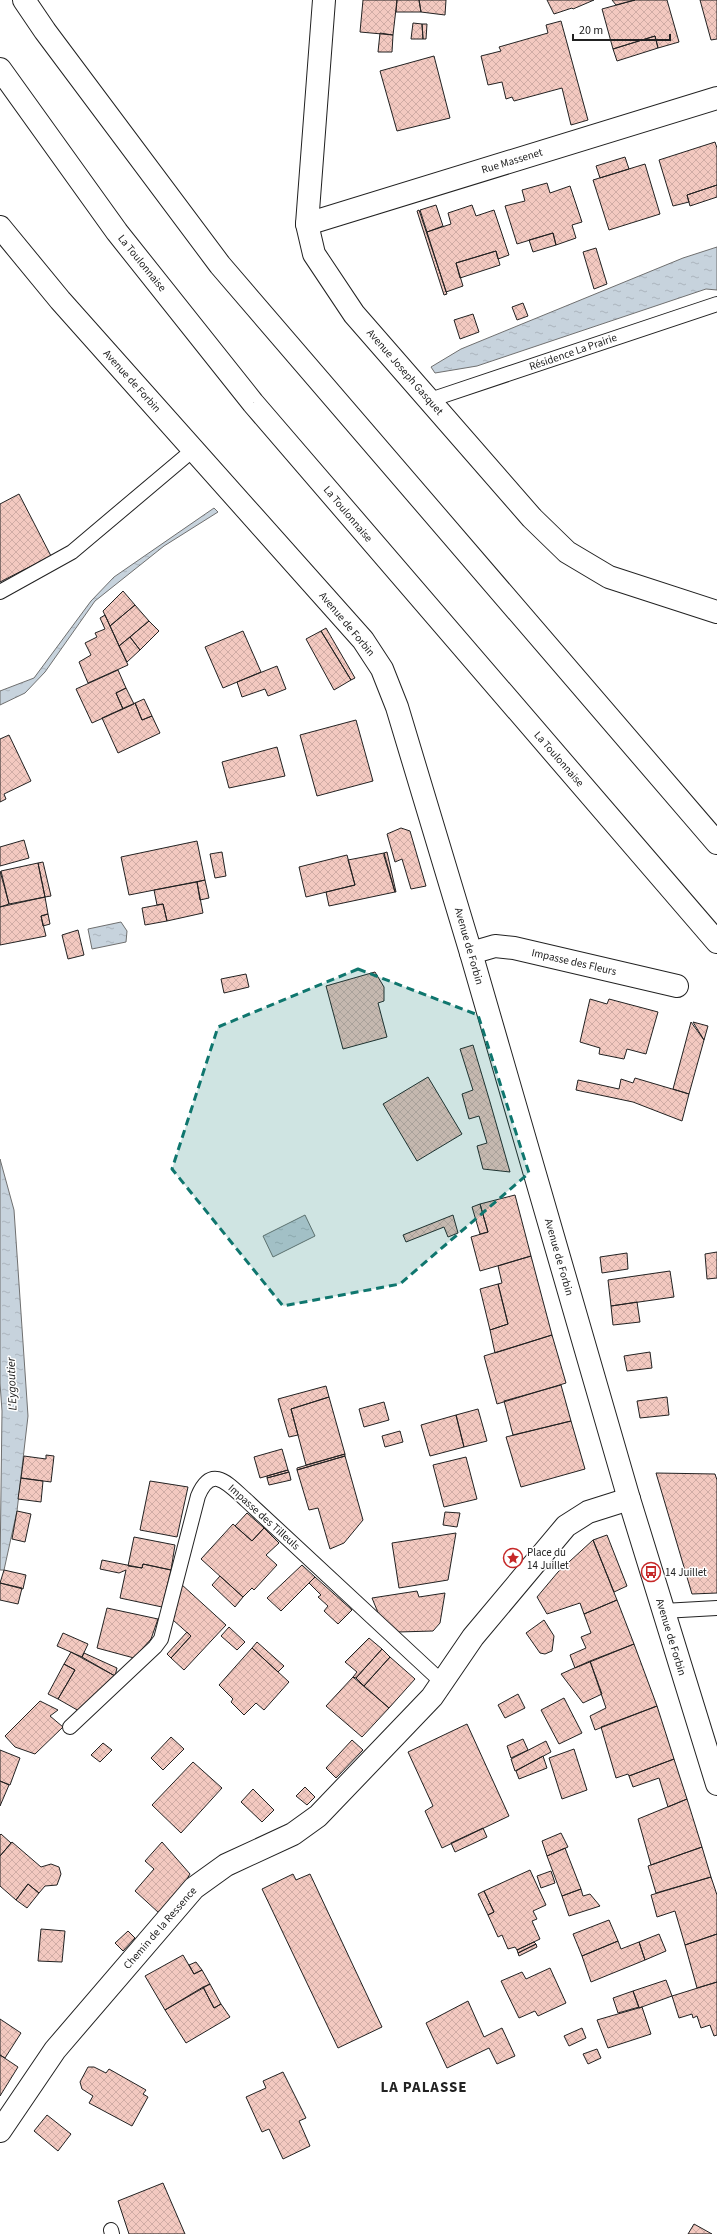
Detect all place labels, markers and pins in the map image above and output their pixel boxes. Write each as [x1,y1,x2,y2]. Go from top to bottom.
place label: Place du 14 Juillet [527,1545,569,1573]
place icon: Place du 14 Juillet [502,1547,524,1569]
bus stop icon: 14 Juillet [640,1561,662,1583]
place label: 14 Juillet [665,1565,707,1580]

